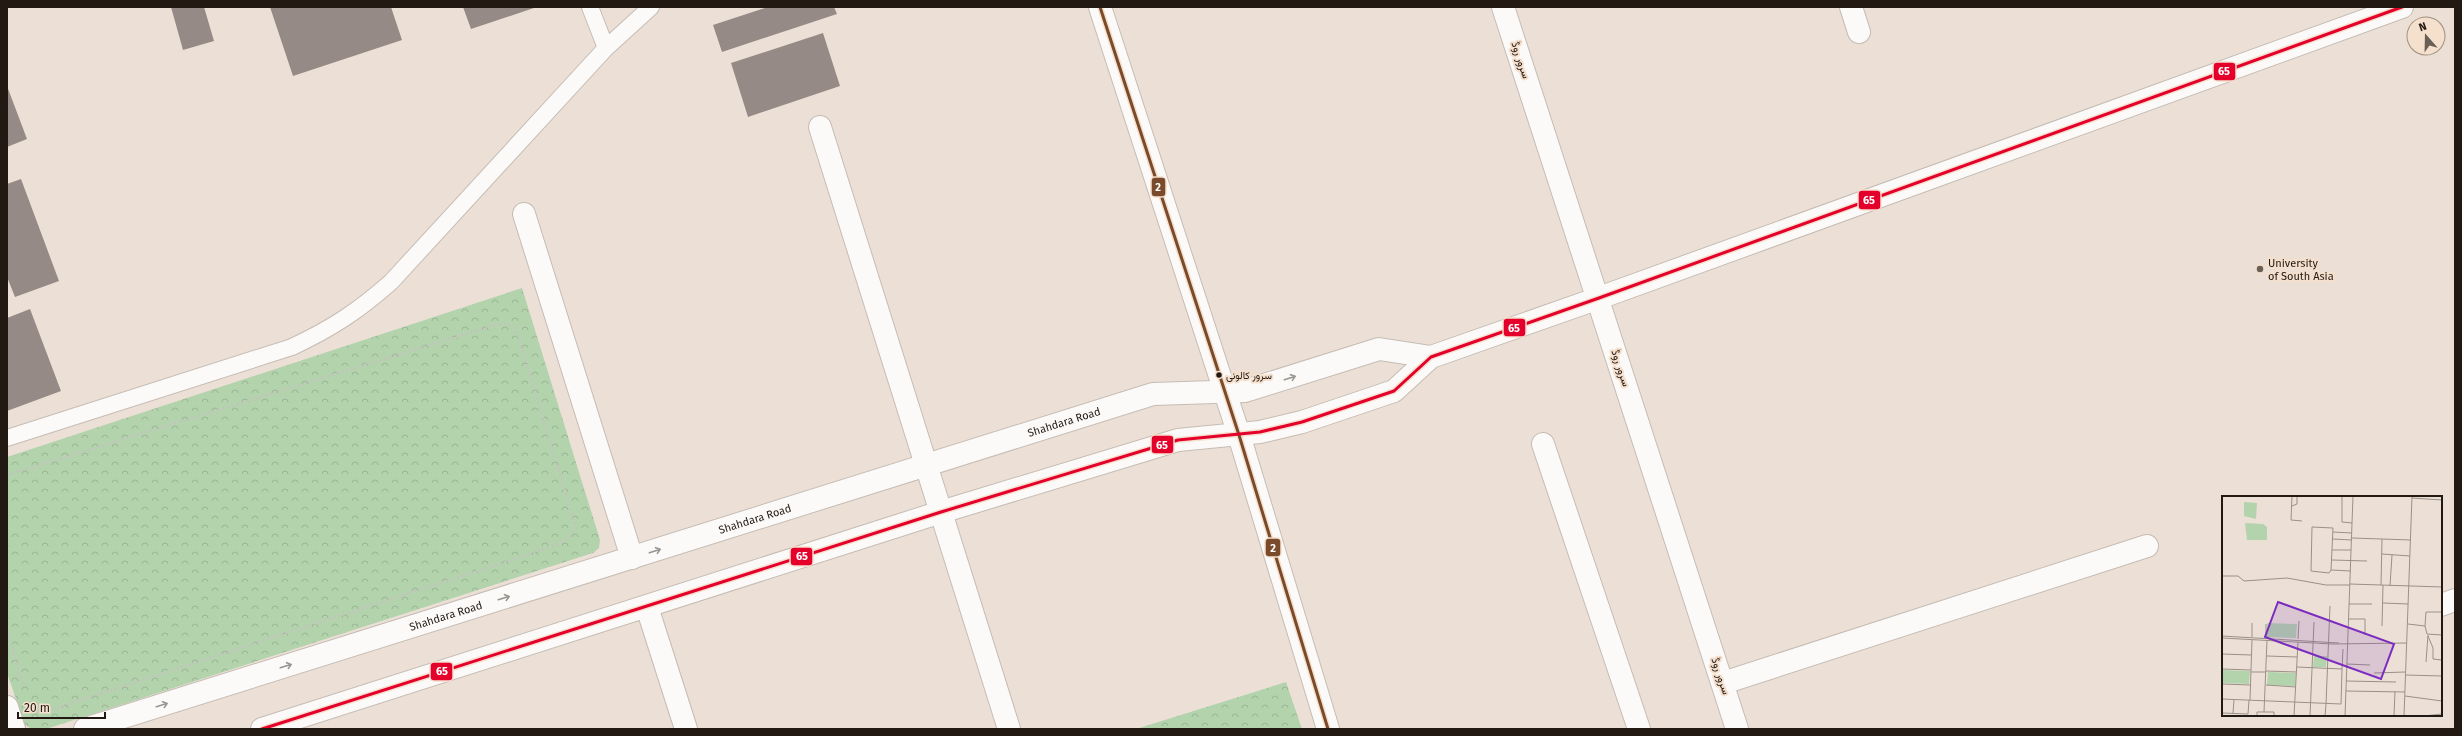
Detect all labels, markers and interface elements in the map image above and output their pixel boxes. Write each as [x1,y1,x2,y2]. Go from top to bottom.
north arrow [2406,16,2446,56]
text: N [2417,20,2428,34]
street label: سرور روڈ [1508,40,1533,81]
line badge: 65 [2213,62,2236,81]
text: 65 [2218,65,2230,78]
line badge: 2 [1151,177,1166,197]
text: 2 [1155,181,1161,194]
line badge: 65 [1858,190,1881,210]
text: 65 [1863,194,1875,207]
place label: University of South Asia [2268,257,2334,283]
marker: University of South Asia [2255,264,2265,274]
line badge: 65 [1503,318,1526,337]
text: 65 [1508,322,1520,335]
street label: سرور روڈ [1608,348,1633,389]
marker: سرور کالونی [1214,370,1224,380]
place label: سرور کالونی [1226,370,1272,382]
one-way arrow [1283,374,1296,381]
street label: Shahdara Road [1026,405,1102,440]
line badge: 65 [1151,435,1174,454]
text: 65 [1156,439,1168,452]
inset map [2222,496,2442,716]
street label: Shahdara Road [717,502,793,537]
line badge: 2 [1265,538,1281,557]
text: 2 [1270,542,1276,555]
one-way arrow [648,547,661,554]
line badge: 65 [790,547,813,566]
text: 65 [796,550,808,563]
one-way arrow [497,594,510,601]
street label: Shahdara Road [408,599,484,634]
street label: سرور روڈ [1708,656,1733,697]
one-way arrow [280,662,293,669]
line badge: 65 [430,662,453,681]
text: 65 [436,665,448,678]
scale bar [18,694,105,720]
text: 20 m [24,701,50,715]
one-way arrow [156,701,169,708]

